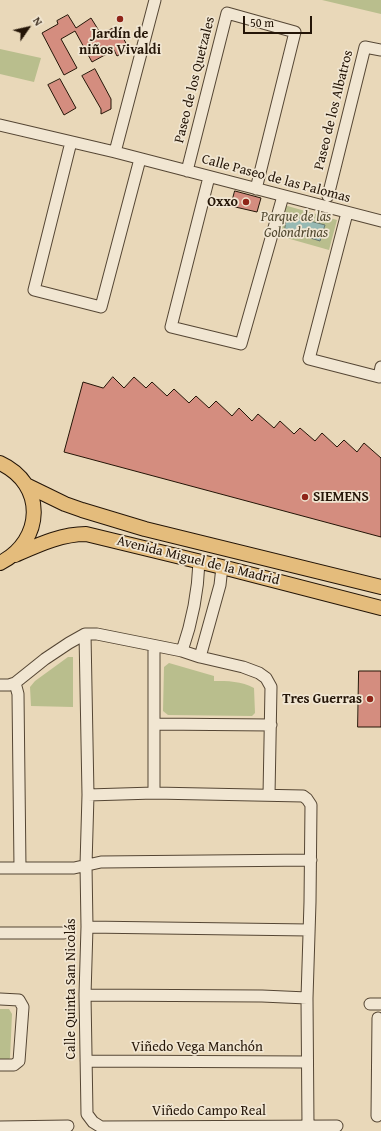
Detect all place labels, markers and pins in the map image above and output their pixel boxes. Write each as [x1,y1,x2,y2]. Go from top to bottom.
marker: Jardín de niños Vivaldi [115,14,125,24]
place label: Jardín de niños Vivaldi [79,26,161,58]
place label: Oxxo [207,194,238,210]
marker: Oxxo [241,197,251,207]
place label: SIEMENS [313,489,369,505]
marker: SIEMENS [300,492,310,502]
place label: Tres Guerras [282,691,362,707]
marker: Tres Guerras [365,694,375,704]

